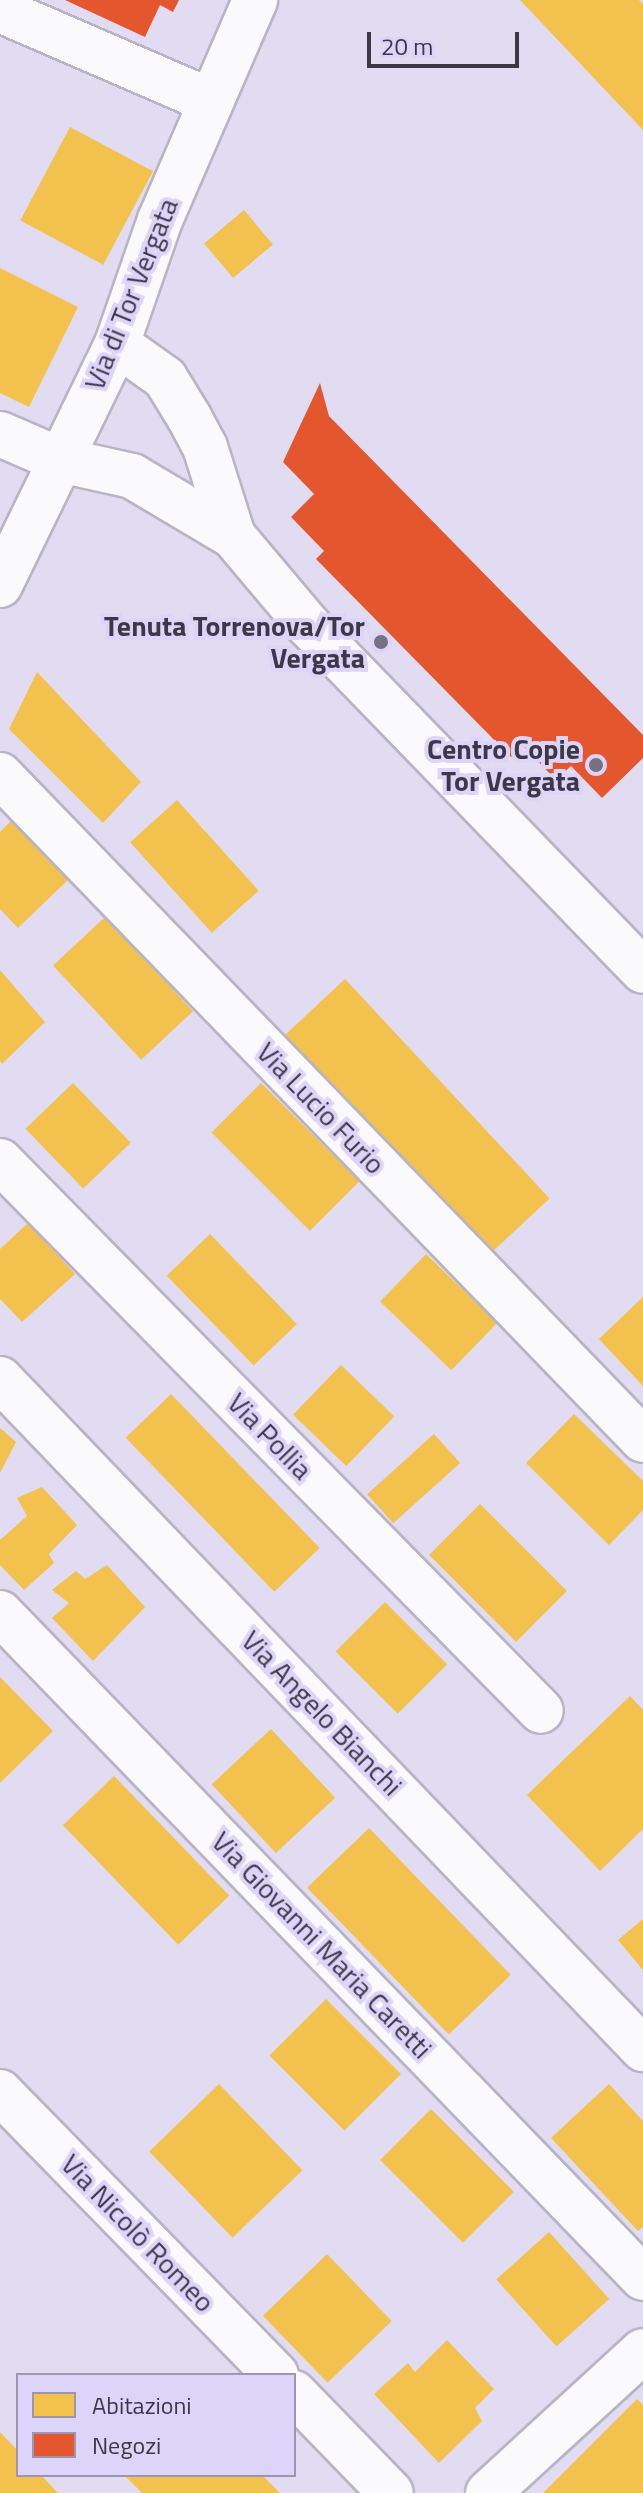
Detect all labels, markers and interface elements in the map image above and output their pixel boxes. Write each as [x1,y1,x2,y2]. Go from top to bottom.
scale bar [371,16,523,66]
text: 20 m [381,28,433,64]
street label: Via di Tor Vergata [77,193,185,395]
place label: Tenuta Torrenova/Tor Vergata [104,609,365,675]
marker: Tenuta Torrenova/Tor Vergata [372,633,390,651]
place label: Centro Copie Tor Vergata [427,732,580,798]
marker: Centro Copie Tor Vergata [587,756,605,774]
street label: Via Lucio Furio [250,1035,392,1181]
street label: Via Pollia [221,1386,319,1486]
street label: Via Angelo Bianchi [235,1624,409,1802]
street label: Via Giovanni Maria Caretti [205,1825,439,2065]
street label: Via Nicolò Romeo [54,2147,222,2319]
legend [16,2373,296,2477]
text: Abitazioni [92,2387,192,2423]
text: Negozi [92,2427,161,2463]

